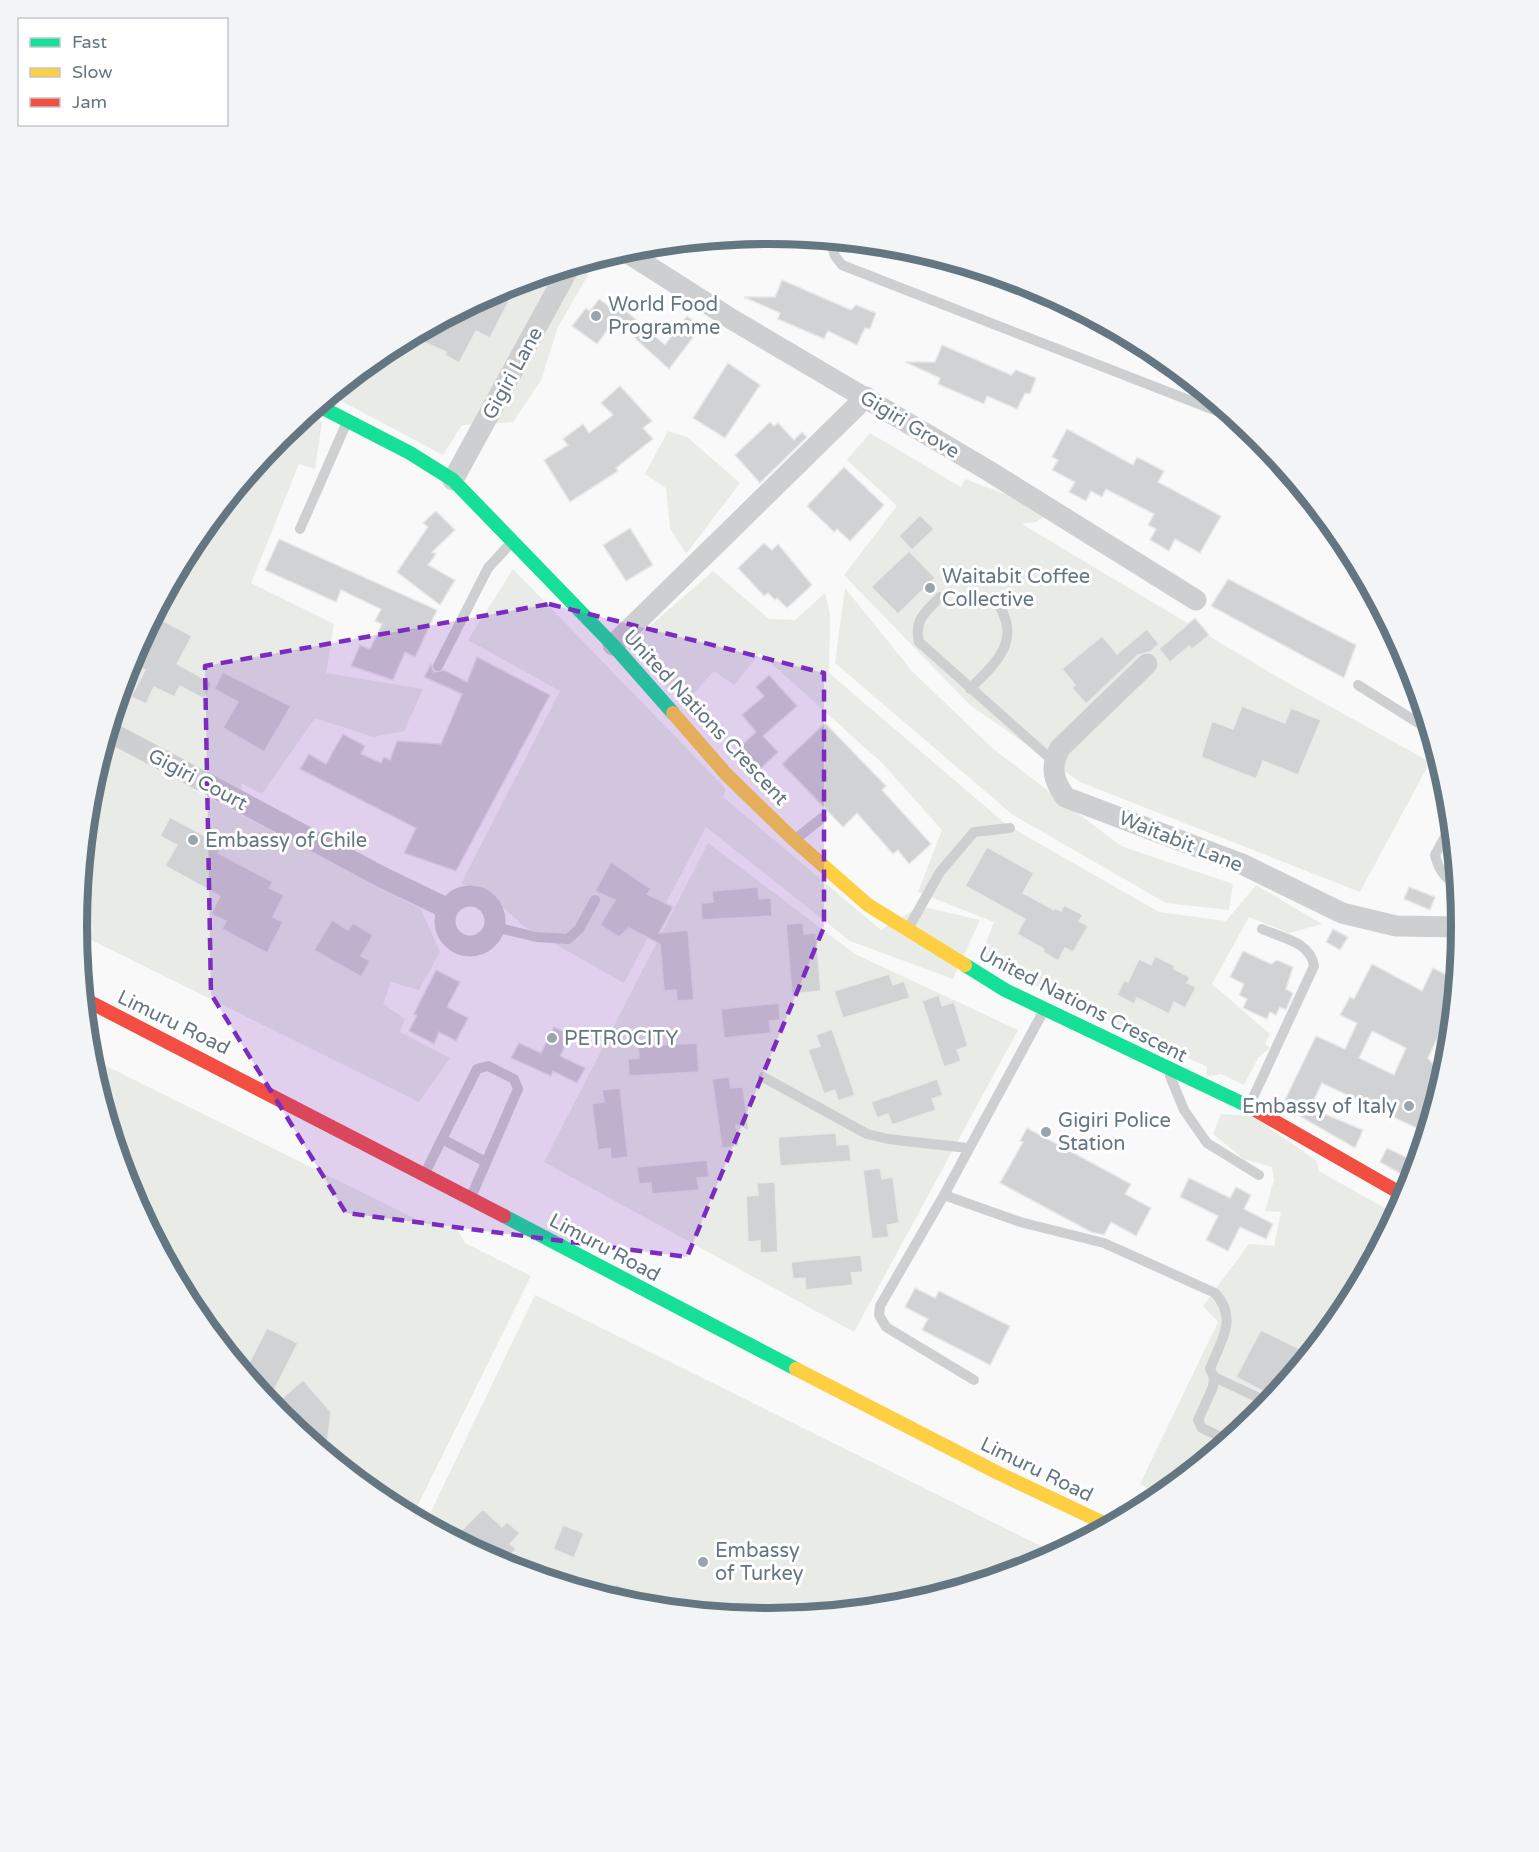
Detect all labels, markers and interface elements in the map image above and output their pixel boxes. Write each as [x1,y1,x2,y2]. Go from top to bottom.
legend [18,18,228,126]
text: Fast [72,31,107,53]
text: Slow [72,61,113,83]
text: Jam [72,91,107,113]
place label: World Food Programme [608,293,720,340]
marker: World Food Programme [589,309,603,323]
street label: Gigiri Lane [478,323,548,424]
street label: Gigiri Grove [855,386,964,464]
place label: Waitabit Coffee Collective [942,565,1090,612]
marker: Waitabit Coffee Collective [923,581,937,595]
street label: United Nations Crescent [618,625,793,811]
street label: Gigiri Court [144,744,252,816]
street label: Waitabit Lane [1115,806,1246,878]
place label: Embassy of Chile [205,829,367,853]
marker: Embassy of Chile [186,833,200,847]
street label: United Nations Crescent [974,942,1191,1068]
street label: Limuru Road [113,985,234,1060]
place label: PETROCITY [564,1027,678,1051]
marker: PETROCITY [545,1031,559,1045]
place label: Embassy of Italy [1242,1095,1397,1119]
marker: Embassy of Italy [1402,1099,1416,1113]
place label: Gigiri Police Station [1058,1109,1171,1156]
marker: Gigiri Police Station [1039,1125,1053,1139]
street label: Limuru Road [545,1209,664,1287]
street label: Limuru Road [976,1432,1097,1507]
place label: Embassy of Turkey [715,1539,804,1586]
marker: Embassy of Turkey [696,1555,710,1569]

